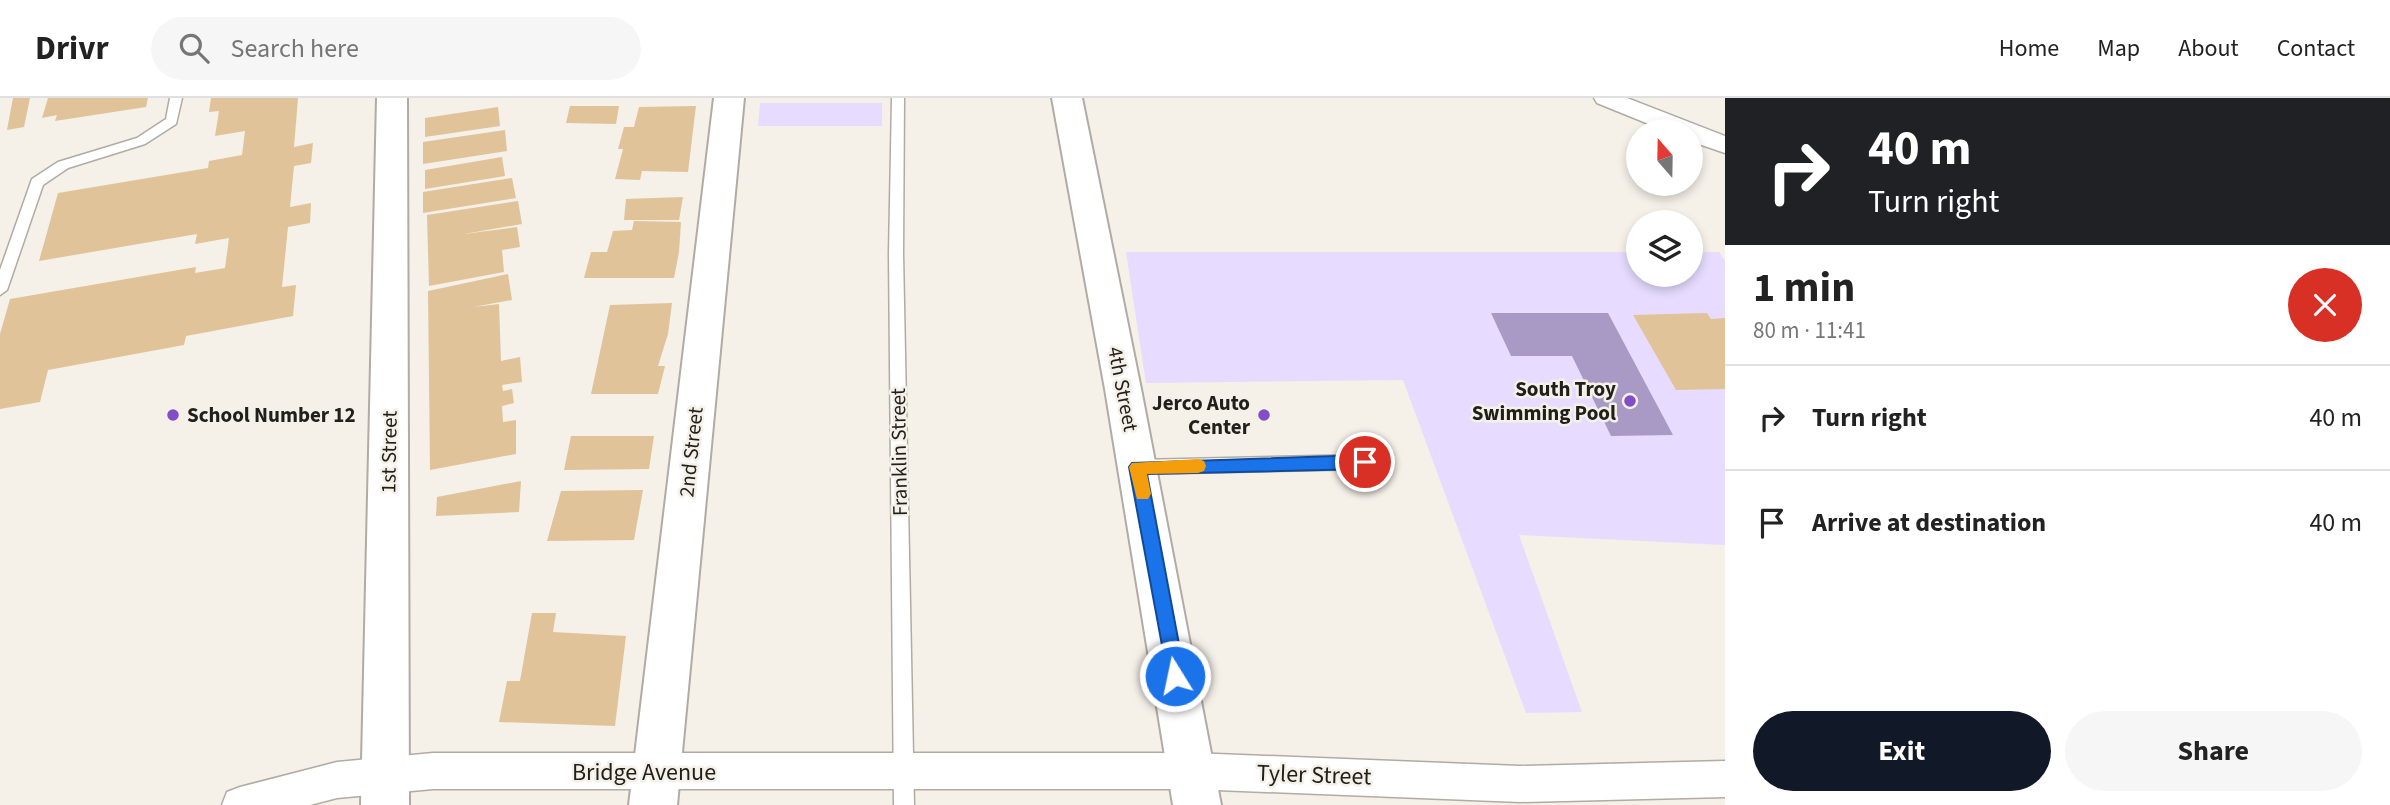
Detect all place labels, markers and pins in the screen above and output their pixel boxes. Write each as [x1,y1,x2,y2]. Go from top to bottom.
place label: South Troy Swimming Pool [1472,374,1616,428]
place label: Jerco Auto Center [1152,388,1251,442]
marker: South Troy Swimming Pool [1622,393,1638,409]
place label: School Number 12 [187,400,356,430]
marker: School Number 12 [165,407,181,423]
marker: Jerco Auto Center [1256,407,1272,423]
pin [1335,432,1395,492]

